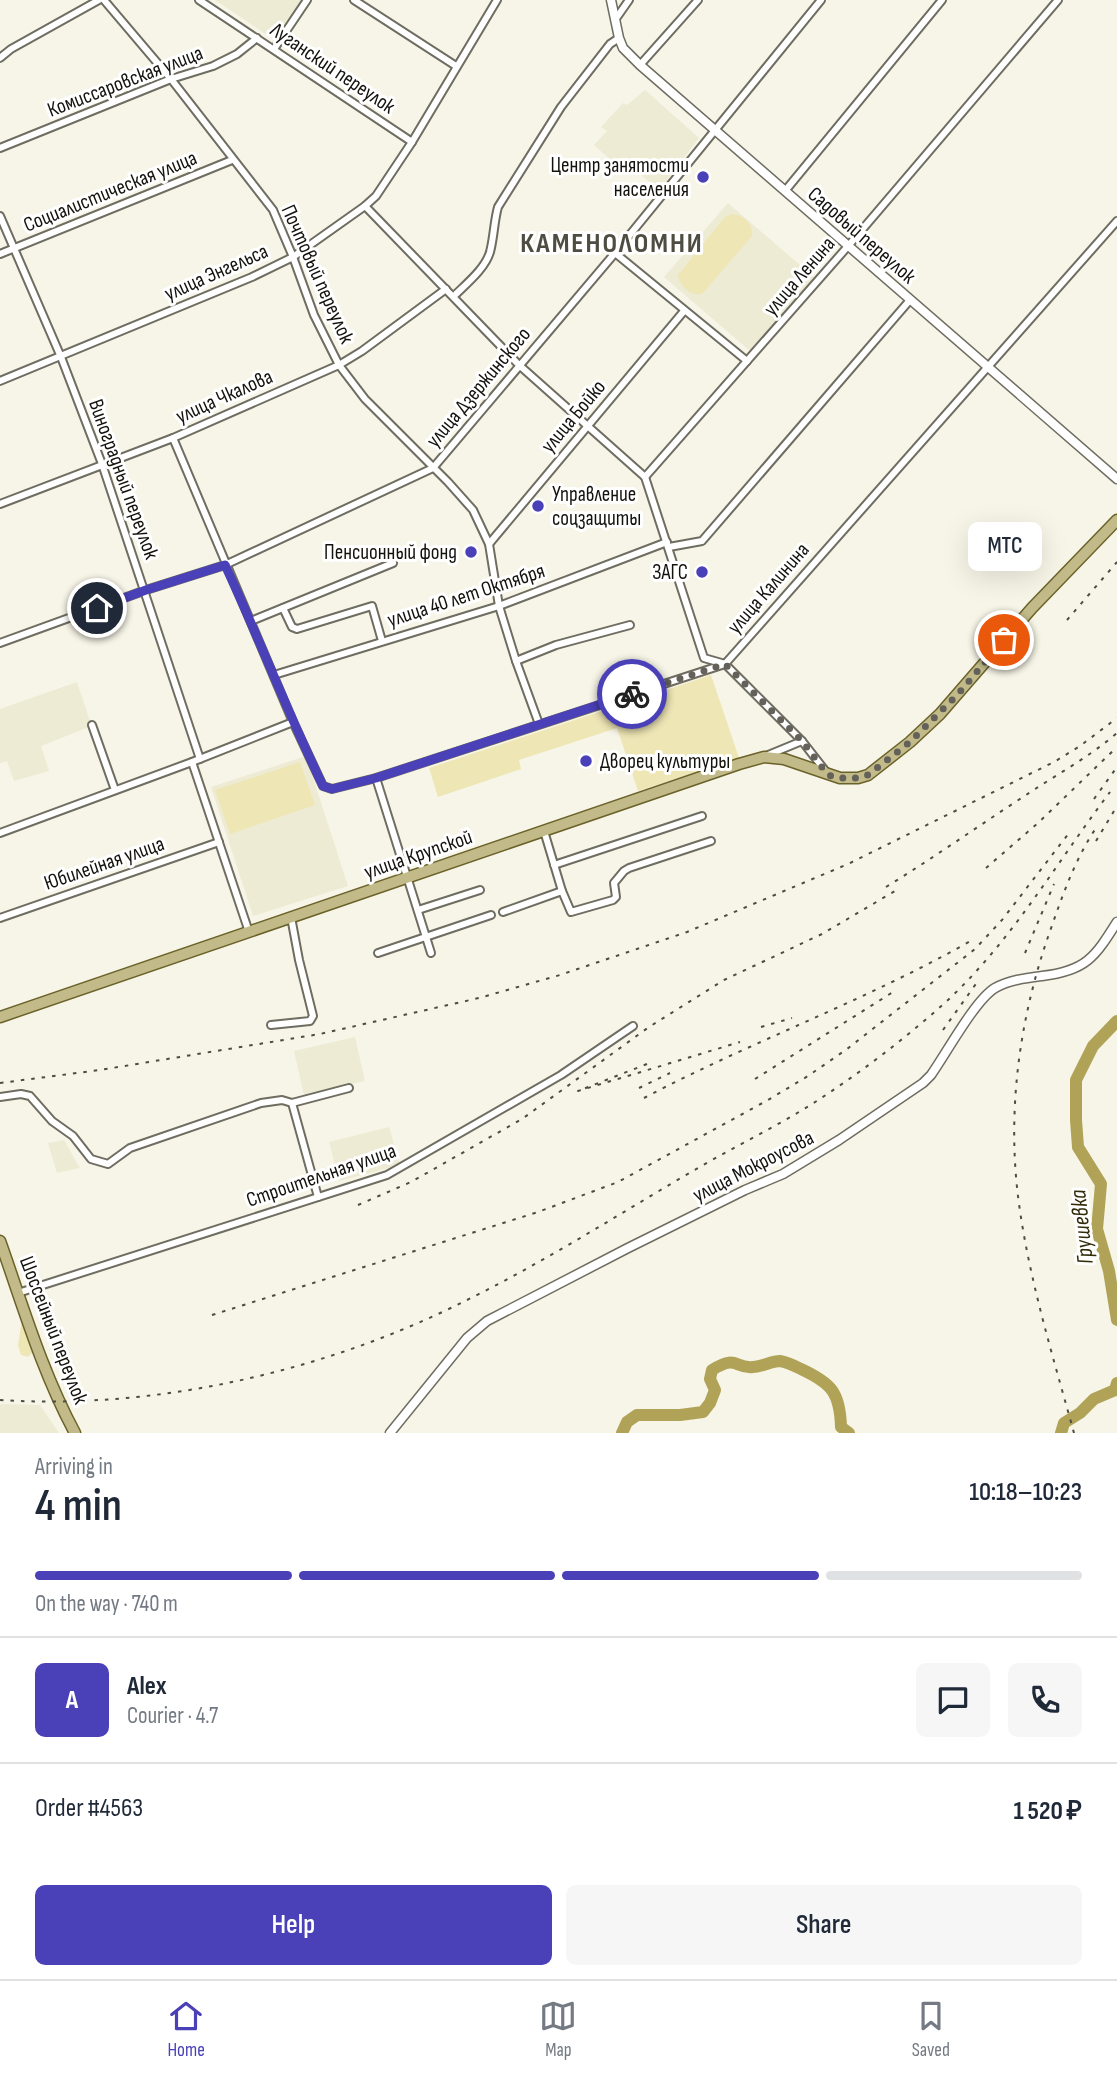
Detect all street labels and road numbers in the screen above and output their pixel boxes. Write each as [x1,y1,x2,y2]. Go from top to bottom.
street label: Луганский переулок [265,17,400,119]
street label: Комиссаровская улица [44,40,206,123]
street label: Социалистическая улица [20,145,201,238]
street label: Садовый переулок [803,182,921,289]
street label: Почтовый переулок [276,201,359,348]
street label: улица Ленина [758,232,840,321]
street label: улица Энгельса [161,239,272,306]
street label: улица Дзержинского [421,322,536,453]
street label: улица Чкалова [172,364,277,429]
street label: улица Бойко [536,375,611,458]
street label: Виноградный переулок [83,396,164,563]
street label: улица Калинина [722,538,815,639]
street label: улица 40 лет Октября [384,558,548,633]
street label: улица Крупской [361,824,476,885]
street label: Юбилейная улица [41,831,168,896]
street label: улица Мокроусова [689,1125,818,1208]
street label: Строительная улица [243,1138,399,1213]
street label: Шоссейный переулок [14,1253,93,1408]

